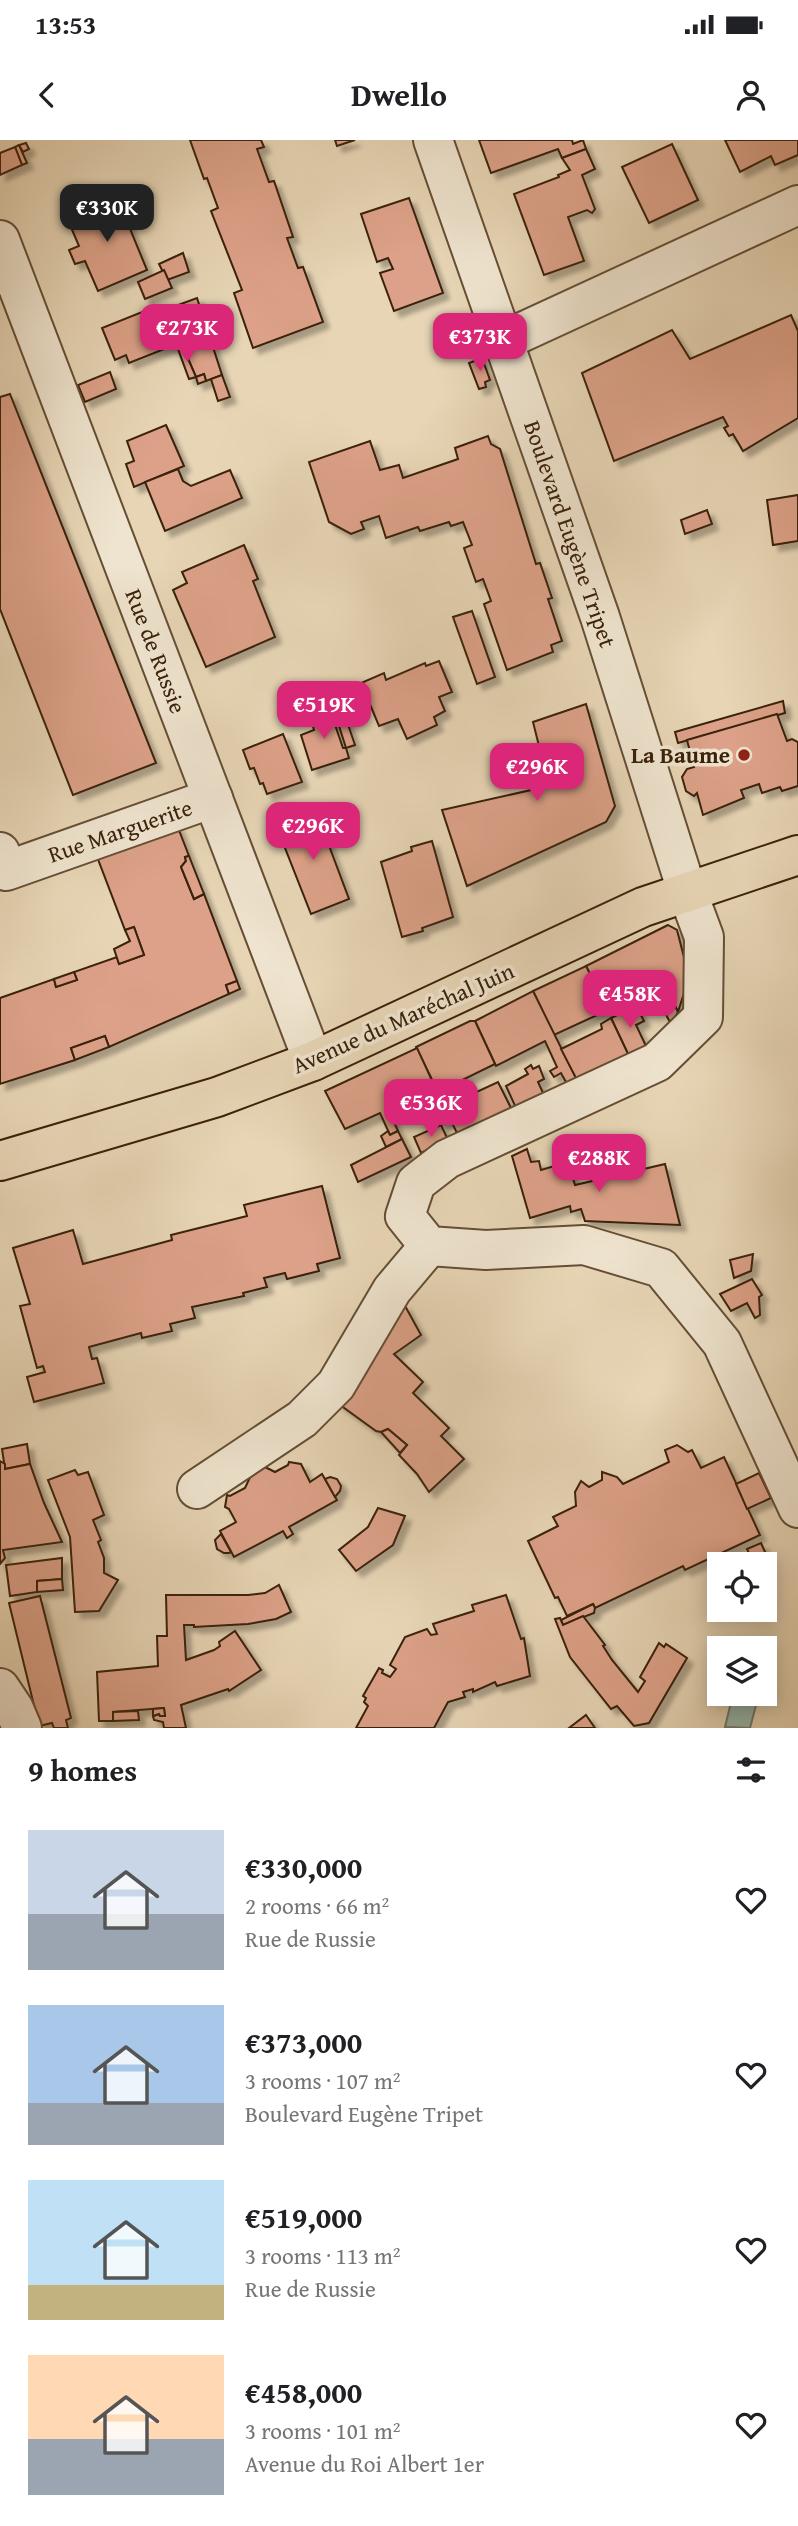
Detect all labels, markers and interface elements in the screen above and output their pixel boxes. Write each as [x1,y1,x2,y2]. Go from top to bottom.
text: 13:53 [35,5,96,44]
text: Dwello [351,71,447,118]
icon: back [28,76,66,114]
icon: person [732,76,770,114]
pin: €330K [58,184,156,244]
text: €330K [76,190,138,223]
pin: €273K [138,304,236,364]
text: €273K [156,310,218,343]
pin: €373K [431,314,529,373]
text: €373K [449,319,511,352]
street label: Boulevard Eugène Tripet [516,416,625,652]
street label: Rue de Russie [118,584,195,718]
pin: €519K [275,682,373,741]
text: €519K [293,687,355,720]
place label: La Baume [631,738,730,771]
pin: €296K [488,744,586,803]
marker: La Baume [736,747,752,763]
text: €296K [506,749,568,782]
street label: Rue Marguerite [43,790,196,871]
pin: €296K [264,802,362,862]
text: €296K [282,808,344,841]
street label: Avenue du Maréchal Juin [287,954,519,1081]
pin: €458K [581,970,679,1030]
text: €458K [599,976,661,1009]
pin: €536K [382,1080,480,1139]
text: €536K [400,1085,462,1118]
pin: €288K [550,1135,648,1194]
text: €288K [568,1140,630,1173]
map controls [707,1552,777,1706]
button: locate [707,1552,777,1622]
button: layers [707,1636,777,1706]
text: 9 homes [28,1748,137,1792]
icon: filters [732,1751,770,1789]
text: €330,000 [245,1845,362,1889]
icon: home [84,1858,168,1942]
icon: heart [732,1881,770,1919]
text: 2 rooms · 66 m² [245,1889,389,1922]
text: Rue de Russie [245,1922,376,1955]
text: €373,000 [245,2020,362,2064]
icon: home [84,2033,168,2117]
icon: heart [732,2056,770,2094]
text: 3 rooms · 107 m² [245,2064,400,2097]
text: Boulevard Eugène Tripet [245,2097,483,2130]
text: €519,000 [245,2195,362,2239]
icon: home [84,2208,168,2292]
icon: heart [732,2231,770,2269]
text: 3 rooms · 113 m² [245,2239,400,2272]
text: Rue de Russie [245,2272,376,2305]
text: €458,000 [245,2370,362,2414]
icon: home [84,2383,168,2467]
icon: heart [732,2406,770,2444]
text: 3 rooms · 101 m² [245,2414,400,2447]
text: Avenue du Roi Albert 1er [245,2447,484,2480]

